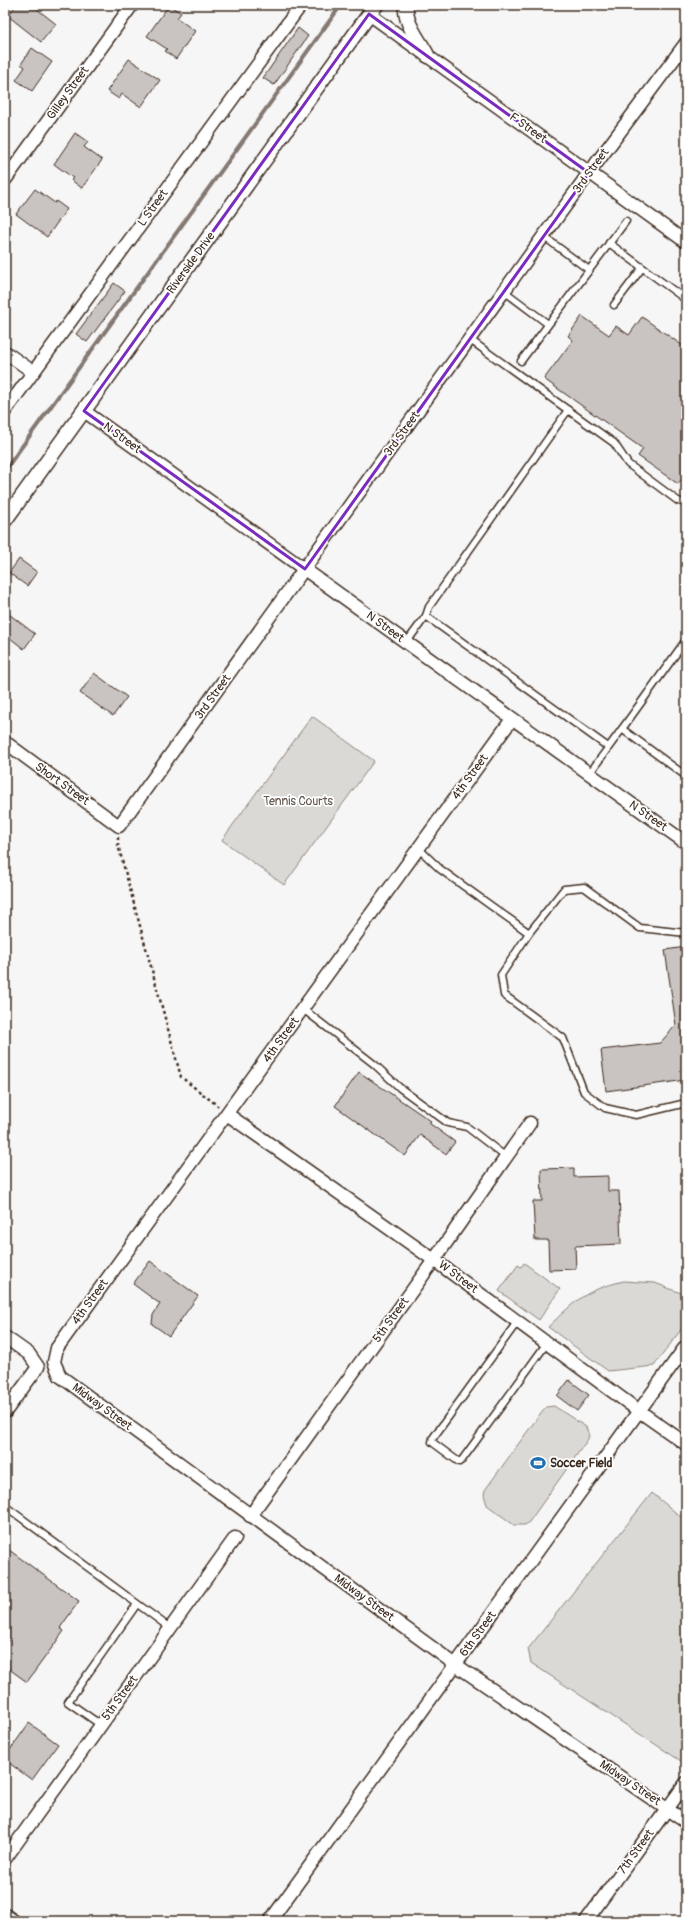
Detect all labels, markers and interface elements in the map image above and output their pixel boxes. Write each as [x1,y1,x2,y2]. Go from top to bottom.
street label: Gilley Street [44,63,92,122]
street label: F Street [506,109,550,147]
street label: 3rd Street [570,146,612,196]
street label: L Street [135,187,171,229]
street label: Riverside Drive [164,229,218,297]
street label: 3rd Street [381,409,423,459]
street label: N Street [100,419,144,457]
street label: N Street [363,608,407,646]
street label: 3rd Street [192,672,234,722]
street label: 4th Street [448,751,492,803]
street label: Short Street [32,759,92,809]
park label: Tennis Courts [263,794,333,809]
street label: N Street [626,797,670,835]
street label: 4th Street [259,1014,303,1066]
street label: W Street [435,1257,481,1297]
street label: 4th Street [68,1276,112,1328]
street label: 5th Street [370,1294,412,1345]
street label: Midway Street [69,1380,135,1434]
sports icon: Soccer Field [529,1454,547,1472]
place label: Soccer Field [550,1456,613,1471]
street label: Midway Street [331,1571,397,1625]
street label: 6th Street [456,1608,500,1660]
street label: 5th Street [99,1672,141,1723]
street label: Midway Street [597,1757,664,1809]
street label: 7th Street [615,1826,657,1877]

